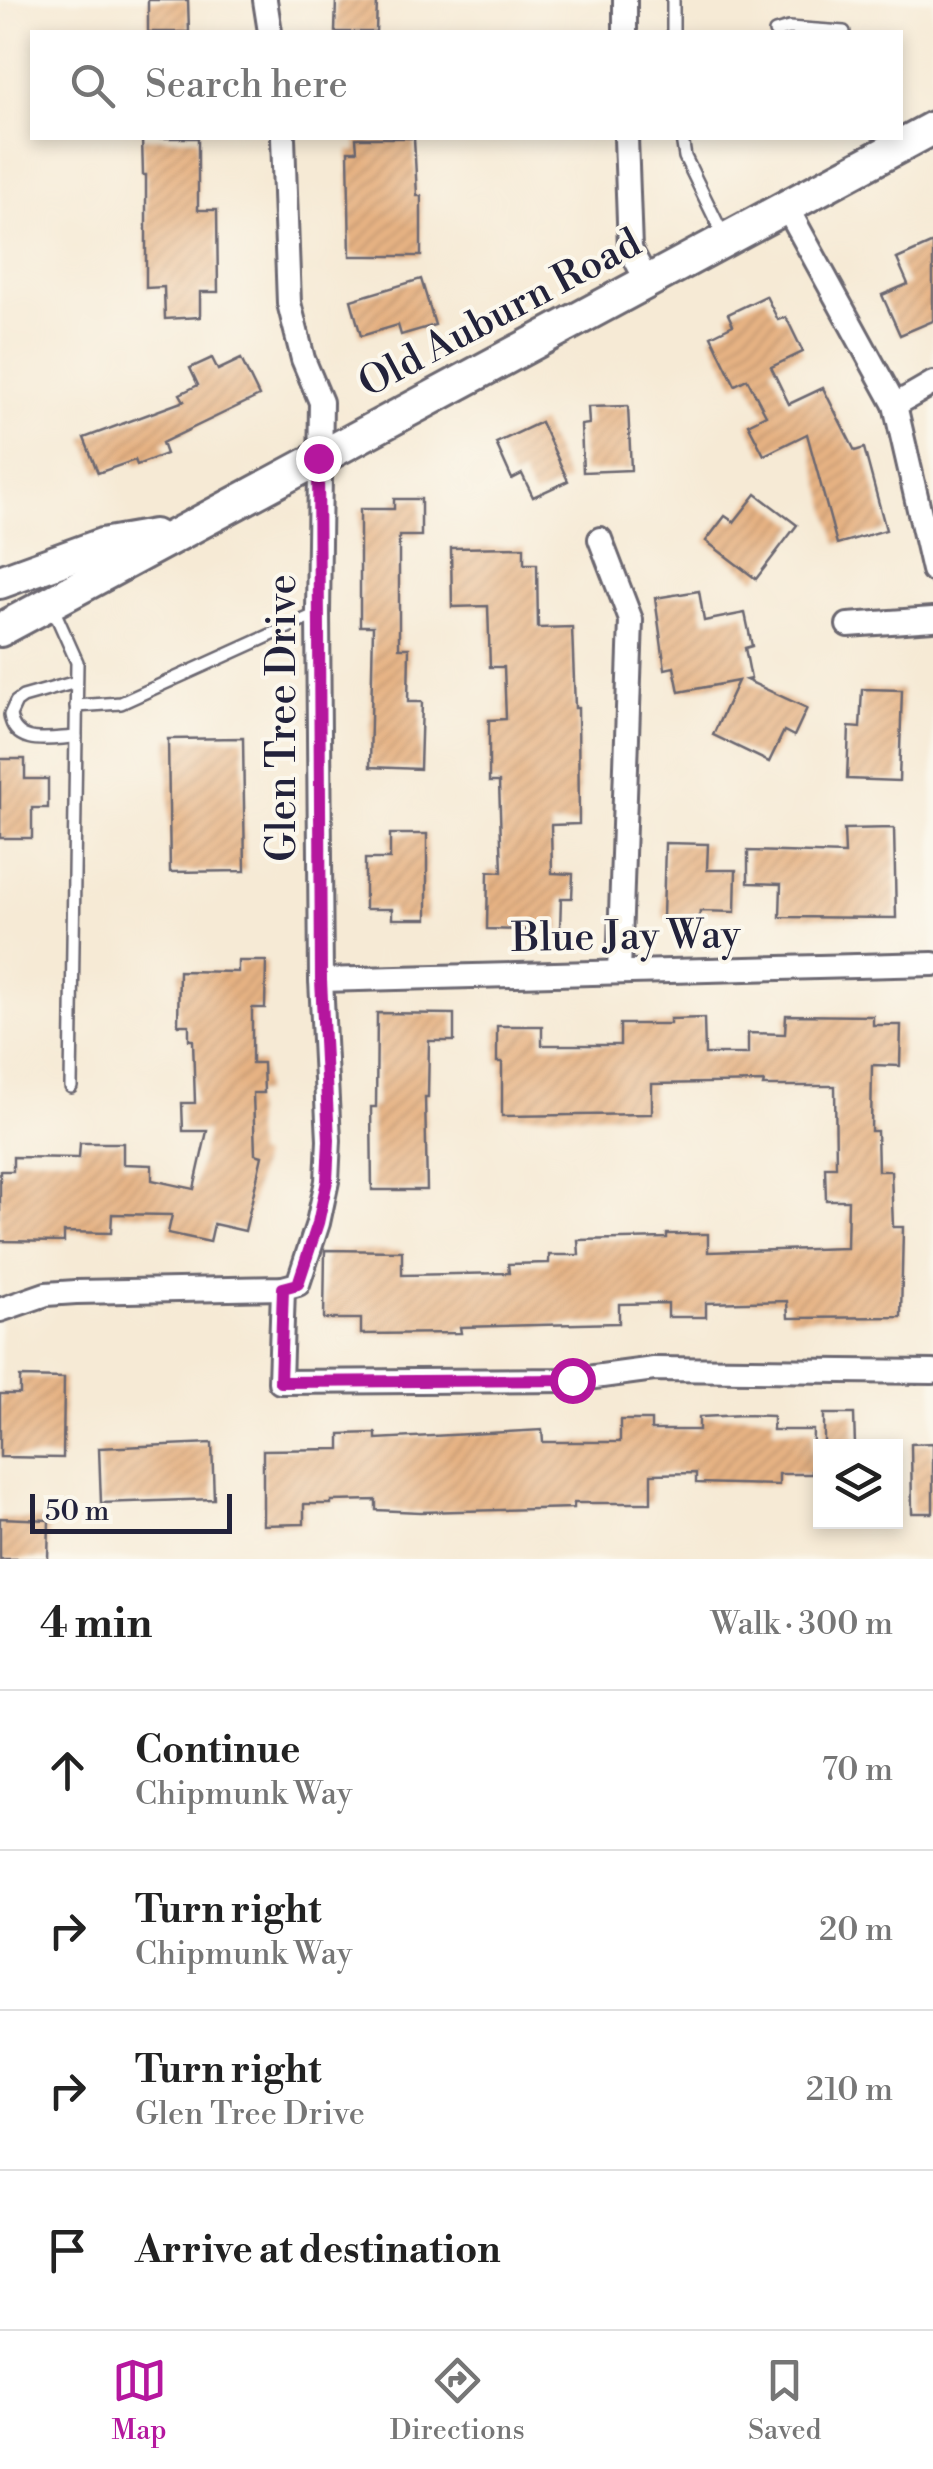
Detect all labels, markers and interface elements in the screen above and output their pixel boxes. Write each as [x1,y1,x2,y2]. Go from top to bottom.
search box [30,30,903,140]
icon: search [65,58,120,113]
text: Search here [145,62,348,109]
street label: Old Auburn Road [350,218,650,409]
route end [296,436,342,482]
street label: Glen Tree Drive [258,574,308,862]
street label: Blue Jay Way [510,910,741,965]
route start [550,1358,596,1404]
map controls [813,1439,903,1529]
button: layers [813,1439,903,1529]
scale bar [30,1489,232,1534]
text: 50 m [45,1494,109,1529]
text: 4 min [40,1598,152,1651]
text: Walk · 300 m [710,1604,893,1644]
text: Continue [135,1727,300,1774]
icon: ahead [40,1743,95,1798]
text: 70 m [822,1750,893,1790]
text: Chipmunk Way [135,1774,352,1814]
text: Turn right [135,1887,321,1934]
icon: right [40,1903,95,1958]
text: 20 m [819,1910,893,1950]
text: Chipmunk Way [135,1934,352,1974]
text: Turn right [135,2047,321,2094]
icon: right [40,2063,95,2118]
text: 210 m [806,2070,893,2110]
text: Glen Tree Drive [135,2094,365,2134]
icon: arrive [40,2223,95,2278]
text: Arrive at destination [135,2227,501,2274]
tab: Map [112,2353,167,2448]
tab: Directions [390,2353,525,2448]
tab: Saved [748,2353,821,2448]

